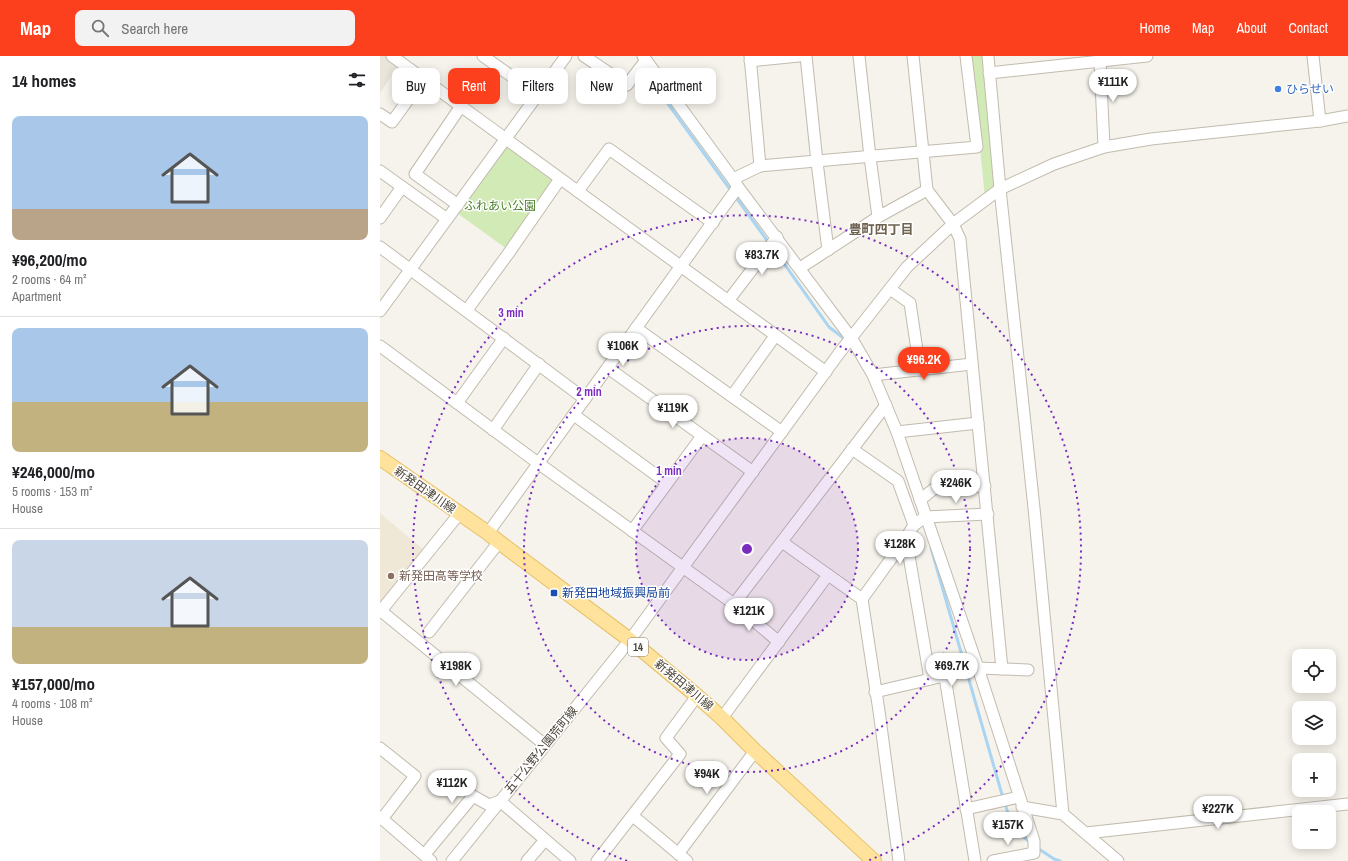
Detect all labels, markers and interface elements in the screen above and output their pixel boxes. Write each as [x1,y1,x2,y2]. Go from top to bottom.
search box [75,10,355,46]
text: Map [20,15,51,41]
icon: search [89,17,111,39]
text: Search here [121,18,188,39]
text: Home [1139,19,1170,37]
text: Map [1192,19,1214,37]
text: About [1236,19,1266,37]
text: Contact [1288,19,1328,37]
chip: Buy [392,68,440,104]
chip: Rent [448,68,500,104]
chip: Filters [508,68,568,104]
chip: New [576,68,627,104]
chip: Apartment [635,68,716,104]
text: 14 homes [12,69,76,92]
icon: filters [346,69,368,91]
pin: ¥111K [1085,69,1141,103]
text: ¥111K [1098,73,1128,90]
place label: ひらせい [1286,81,1334,97]
marker: ひらせい [1273,84,1283,94]
icon: home [154,142,226,214]
park label: ふれあい公園 [464,198,536,214]
district label: 豊町四丁目 [848,221,914,238]
pin: ¥83.7K [729,242,795,276]
text: ¥83.7K [745,246,779,263]
text: ¥96,200/mo [12,248,87,271]
text: 2 rooms · 64 m² [12,271,87,288]
text: Apartment [12,288,61,305]
text: 3 min [498,305,524,321]
pin: ¥106K [595,333,651,367]
text: ¥106K [607,337,639,354]
pin: ¥96.2K [891,347,957,381]
text: ¥96.2K [907,351,941,368]
icon: home [154,354,226,426]
text: 2 min [576,384,602,400]
pin: ¥119K [645,395,701,429]
text: ¥119K [658,399,688,416]
text: ¥246,000/mo [12,460,95,483]
street label: 新発田津川線 [391,463,459,517]
text: 1 min [656,463,682,479]
pin: ¥246K [928,470,984,504]
text: ¥246K [940,474,972,491]
text: 5 rooms · 153 m² [12,483,93,500]
text: House [12,500,43,517]
pin: ¥128K [872,531,928,565]
text: ¥128K [884,535,916,552]
centre of rings [740,542,754,556]
icon: home [154,566,226,638]
place label: 新発田高等学校 [399,568,483,584]
marker: 新発田高等学校 [386,571,396,581]
place label: 新発田地域振興局前 [562,585,670,601]
marker: 新発田地域振興局前 [549,588,559,598]
pin: ¥121K [721,598,777,632]
text: ¥121K [733,602,765,619]
road number: 14 [628,638,648,656]
map controls [1292,649,1336,849]
button: locate [1292,649,1336,693]
pin: ¥198K [428,653,484,687]
pin: ¥69.7K [919,653,985,687]
street label: 新発田津川線 [651,656,717,714]
text: ¥198K [440,657,472,674]
text: ¥69.7K [935,657,969,674]
text: ¥157,000/mo [12,672,95,695]
text: 4 rooms · 108 m² [12,695,93,712]
button: layers [1292,701,1336,745]
street label: 五十公野公園荒町線 [501,703,581,797]
text: House [12,712,43,729]
button: + [1292,753,1336,797]
pin: ¥94K [683,761,731,795]
text: ¥94K [694,765,720,782]
pin: ¥112K [424,770,480,804]
text: ¥112K [437,774,467,791]
pin: ¥227K [1190,796,1246,830]
text: ¥227K [1202,800,1234,817]
button: − [1292,805,1336,849]
pin: ¥157K [980,812,1036,846]
text: ¥157K [992,816,1024,833]

